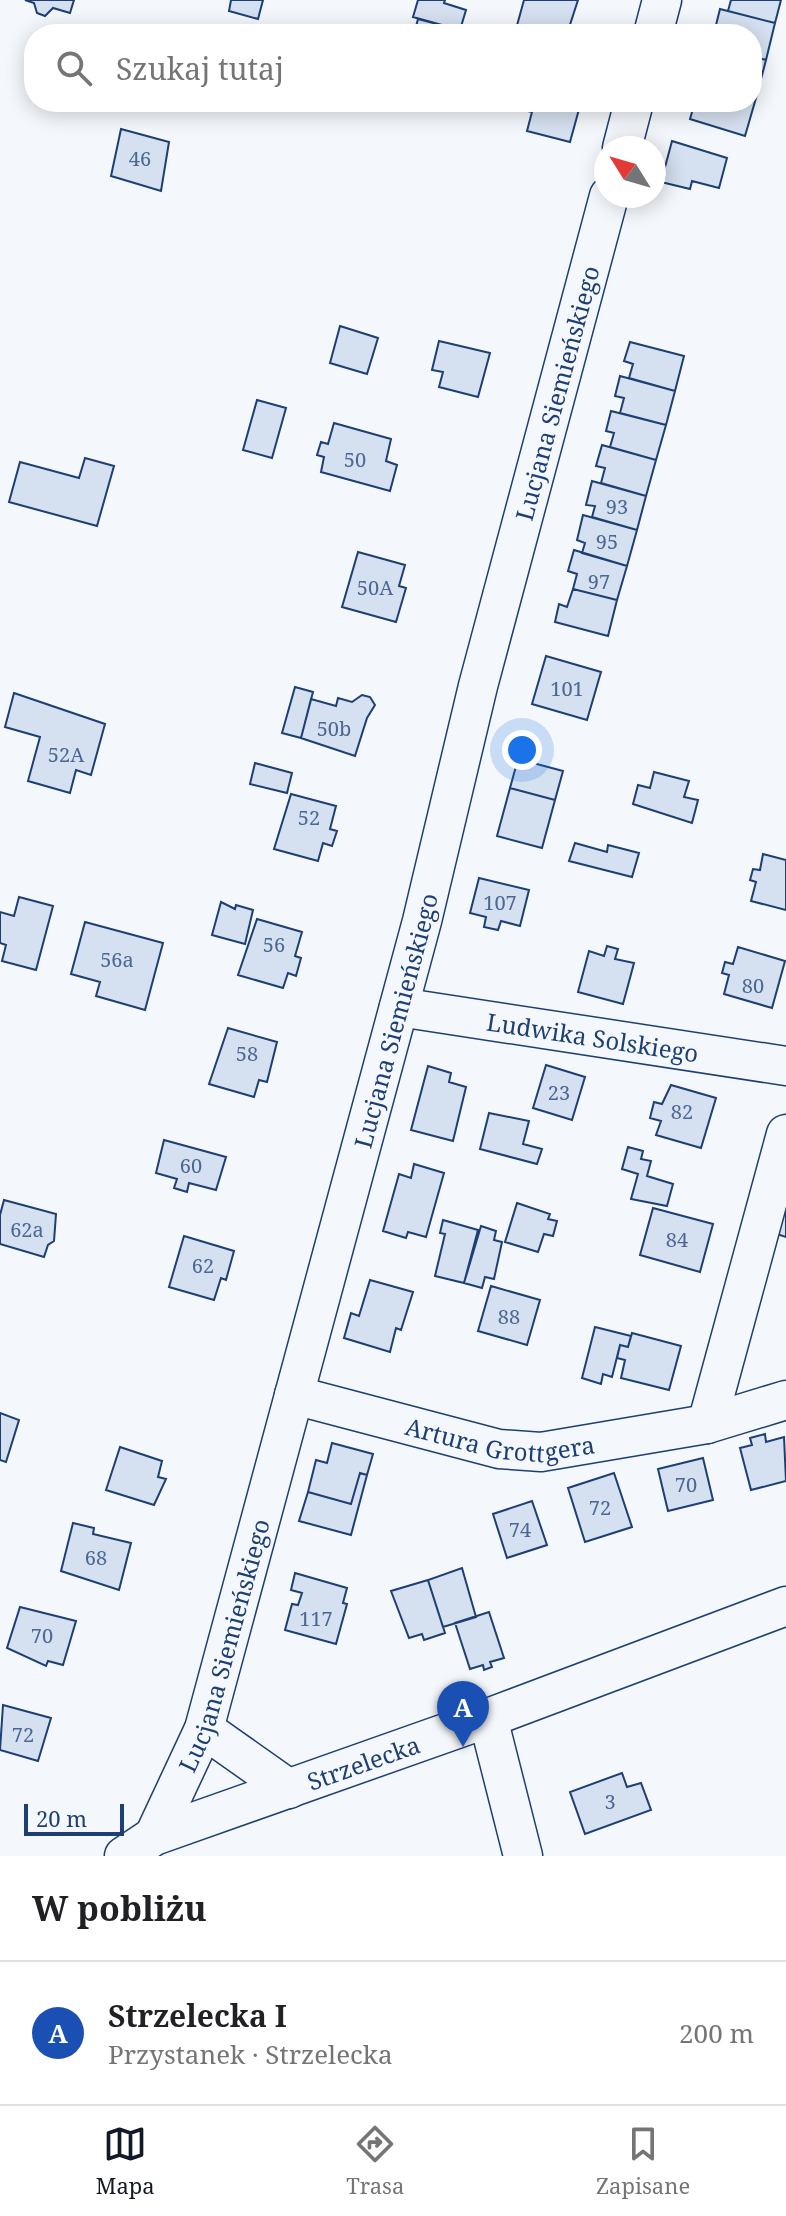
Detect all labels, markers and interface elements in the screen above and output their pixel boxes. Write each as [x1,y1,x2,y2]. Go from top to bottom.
search box [24,24,762,112]
icon: search [52,46,96,90]
text: Szukaj tutaj [116,48,284,89]
north arrow [594,136,666,208]
house number: 46 [129,145,151,172]
street label: Lucjana Siemieńskiego [507,262,606,524]
house number: 50 [344,446,366,473]
house number: 93 [606,493,628,520]
house number: 95 [596,528,618,555]
house number: 97 [588,568,610,595]
house number: 50A [357,574,394,601]
house number: 101 [550,675,584,702]
house number: 50b [317,715,351,742]
your location [502,730,542,770]
house number: 52A [48,741,85,768]
house number: 52 [298,804,320,831]
house number: 107 [483,889,517,916]
street label: Lucjana Siemieńskiego [345,890,445,1151]
house number: 56 [263,931,285,958]
house number: 56a [100,946,134,973]
house number: 80 [742,972,764,999]
street label: Ludwika Solskiego [485,1004,701,1069]
house number: 58 [236,1040,258,1067]
house number: 23 [548,1079,570,1106]
house number: 82 [671,1098,693,1125]
house number: 60 [180,1152,202,1179]
house number: 62a [10,1216,44,1243]
house number: 84 [666,1226,688,1253]
house number: 62 [192,1252,214,1279]
house number: 88 [498,1303,520,1330]
street label: Artura Grottgera [402,1409,597,1469]
house number: 70 [675,1471,697,1498]
house number: 72 [589,1494,611,1521]
street label: Lucjana Siemieńskiego [170,1515,276,1777]
house number: 74 [509,1516,531,1543]
house number: 68 [85,1544,107,1571]
house number: 117 [299,1605,333,1632]
house number: 70 [31,1622,53,1649]
pin: A [437,1681,489,1747]
house number: 72 [12,1721,34,1748]
street label: Strzelecka [302,1727,424,1797]
house number: 3 [604,1788,616,1815]
scale bar [24,1800,124,1836]
text: 20 m [36,1803,87,1833]
text: W pobliżu [32,1885,207,1931]
text: Strzelecka I [108,1995,287,2036]
text: A [48,2015,68,2051]
text: 200 m [679,2015,754,2051]
text: Przystanek · Strzelecka [108,2036,393,2072]
tab: Mapa [96,2122,155,2200]
tab: Trasa [346,2122,404,2200]
tab: Zapisane [596,2122,690,2200]

